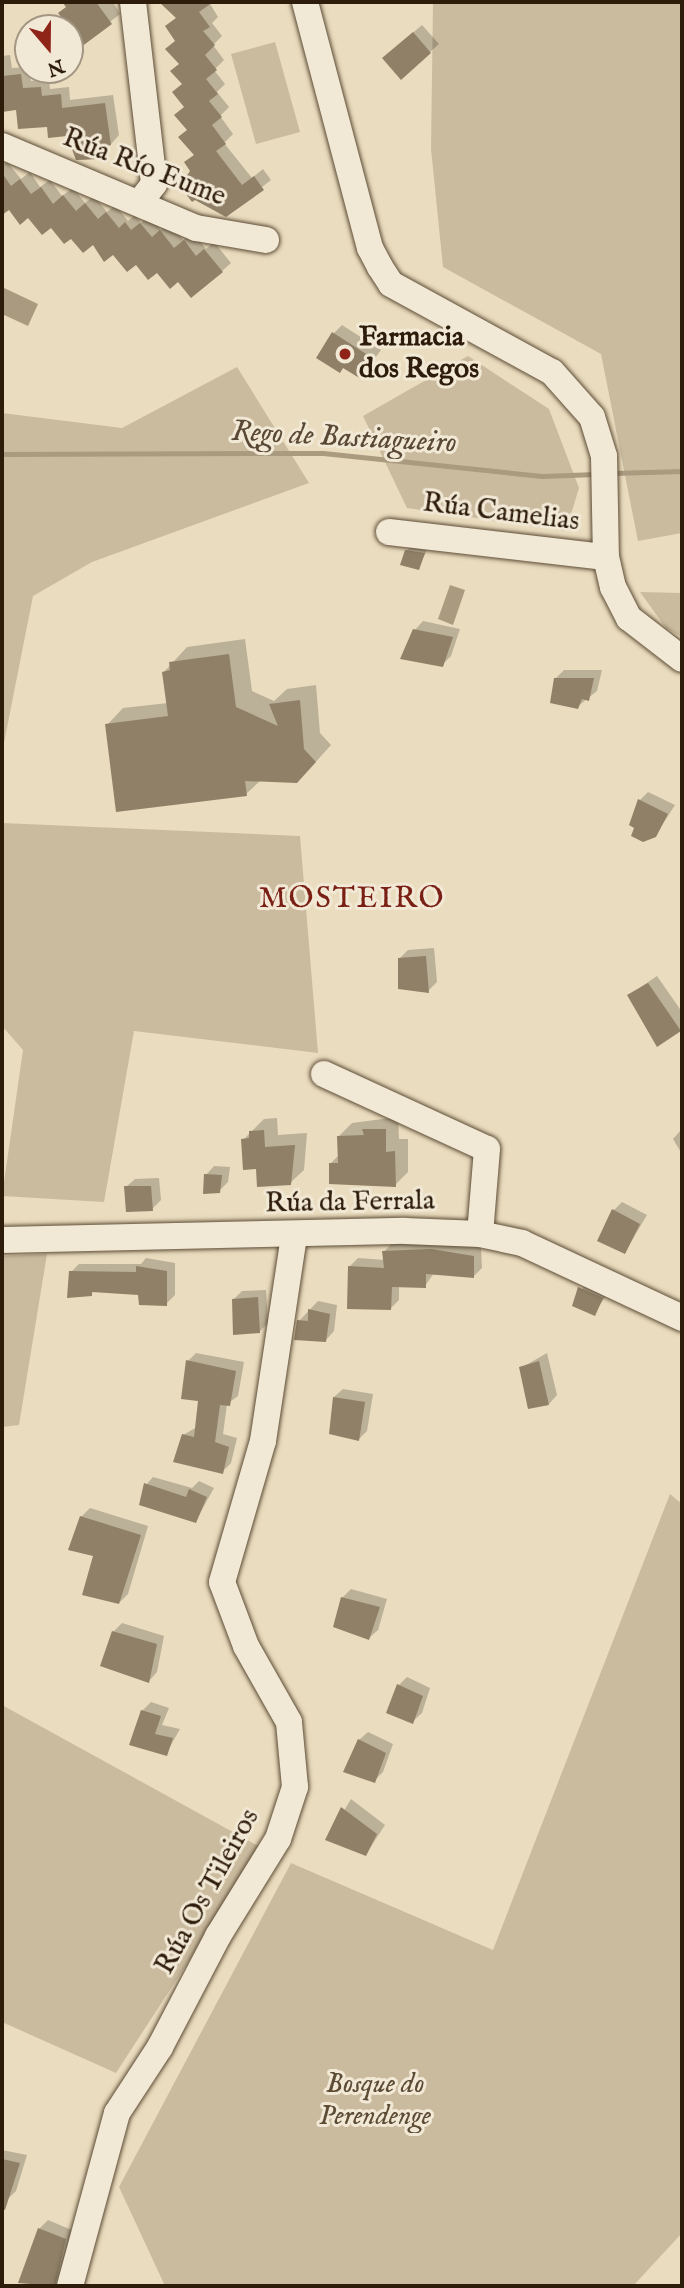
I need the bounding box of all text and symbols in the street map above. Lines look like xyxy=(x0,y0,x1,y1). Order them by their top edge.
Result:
north arrow xyxy=(14,14,84,84)
text: N xyxy=(44,53,67,81)
street label: Rúa Río Eume xyxy=(58,122,230,214)
place label: Farmacia dos Regos xyxy=(359,321,479,387)
marker: Farmacia dos Regos xyxy=(337,346,353,362)
water label: Rego de Bastiagueiro xyxy=(230,414,458,462)
street label: Rúa Camelias xyxy=(421,487,581,539)
district label: MOSTEIRO xyxy=(260,881,444,917)
street label: Rúa da Ferrala xyxy=(265,1185,435,1221)
street label: Rúa Os Tileiros xyxy=(149,1803,267,1981)
park label: Bosque do Perendenge xyxy=(319,2068,431,2134)

